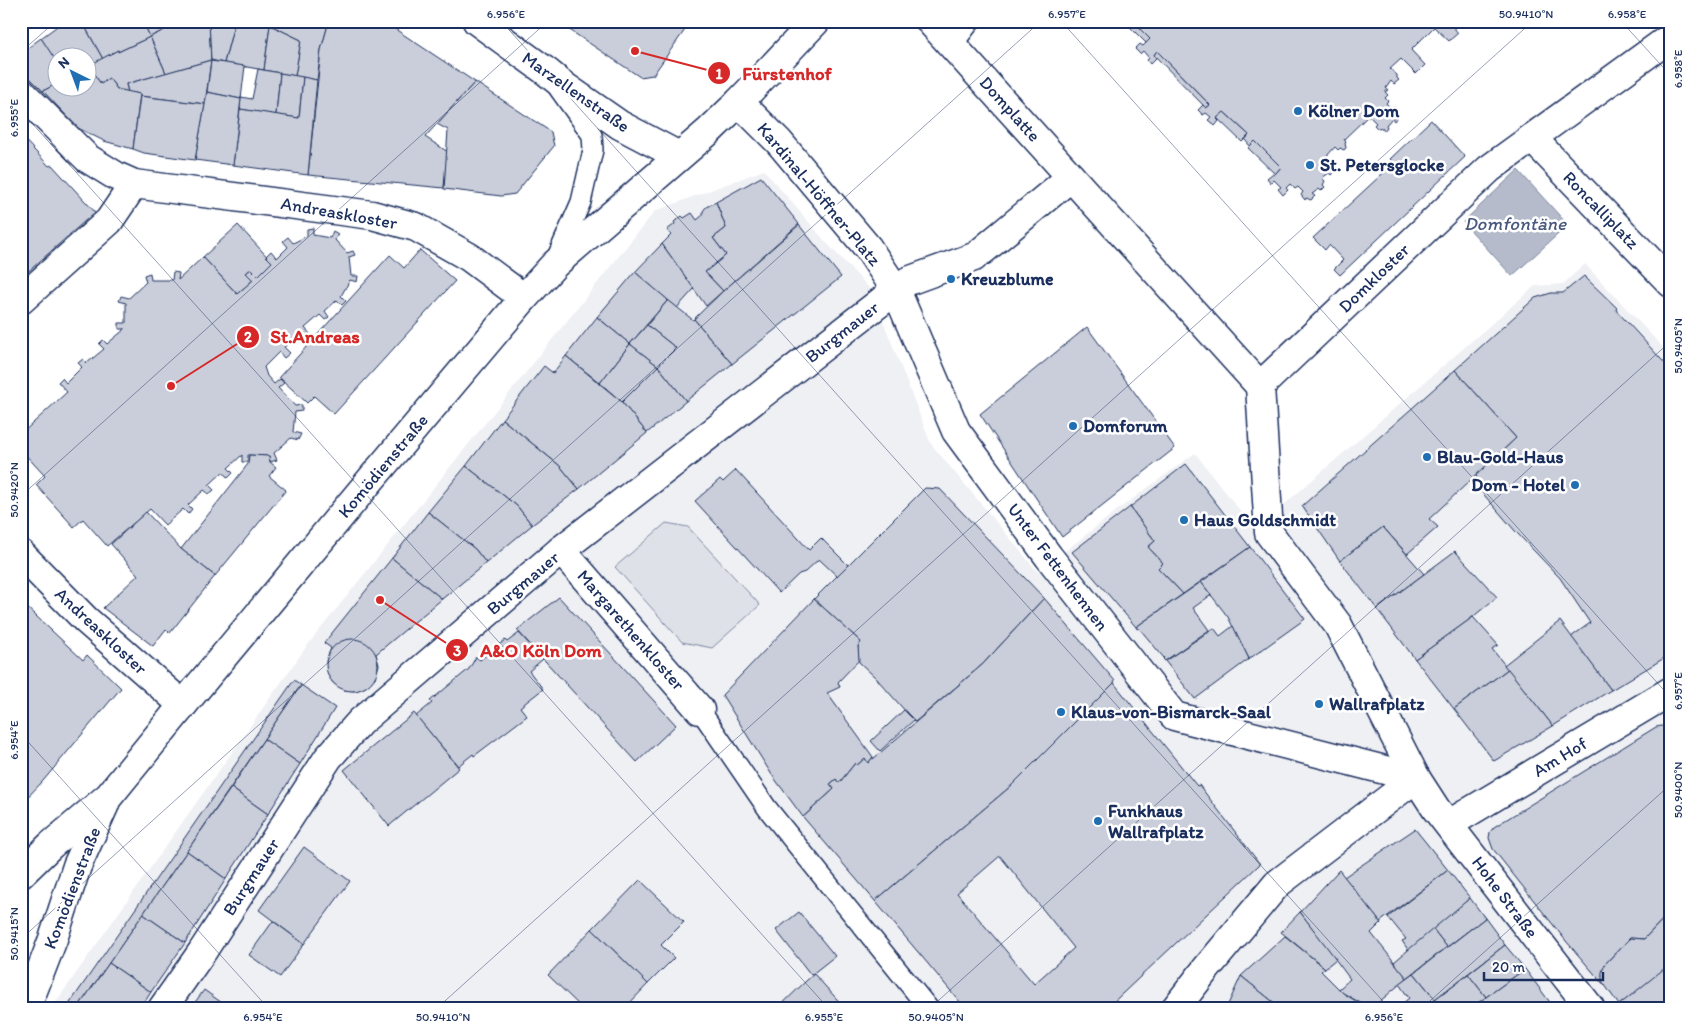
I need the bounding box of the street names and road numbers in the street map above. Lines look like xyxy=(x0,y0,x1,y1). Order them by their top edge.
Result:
street label: Marzellenstraße xyxy=(518,47,634,137)
street label: Domplatte xyxy=(975,72,1045,146)
street label: Kardinal-Höffner-Platz xyxy=(752,118,886,271)
street label: Roncalliplatz xyxy=(1558,166,1644,254)
street label: Andreaskloster xyxy=(279,192,400,234)
street label: Domkloster xyxy=(1334,238,1415,317)
street label: Burgmauer xyxy=(801,296,884,368)
street label: Komödienstraße xyxy=(333,410,433,522)
street label: Unter Fettenhennen xyxy=(1003,499,1113,636)
street label: Burgmauer xyxy=(482,546,564,620)
street label: Margarethenkloster xyxy=(572,565,690,695)
street label: Andreaskloster xyxy=(50,583,152,680)
street label: Am Hof xyxy=(1529,732,1591,782)
street label: Komödienstraße xyxy=(39,824,105,952)
street label: Burgmauer xyxy=(218,834,285,920)
street label: Hohe Straße xyxy=(1467,852,1543,942)

